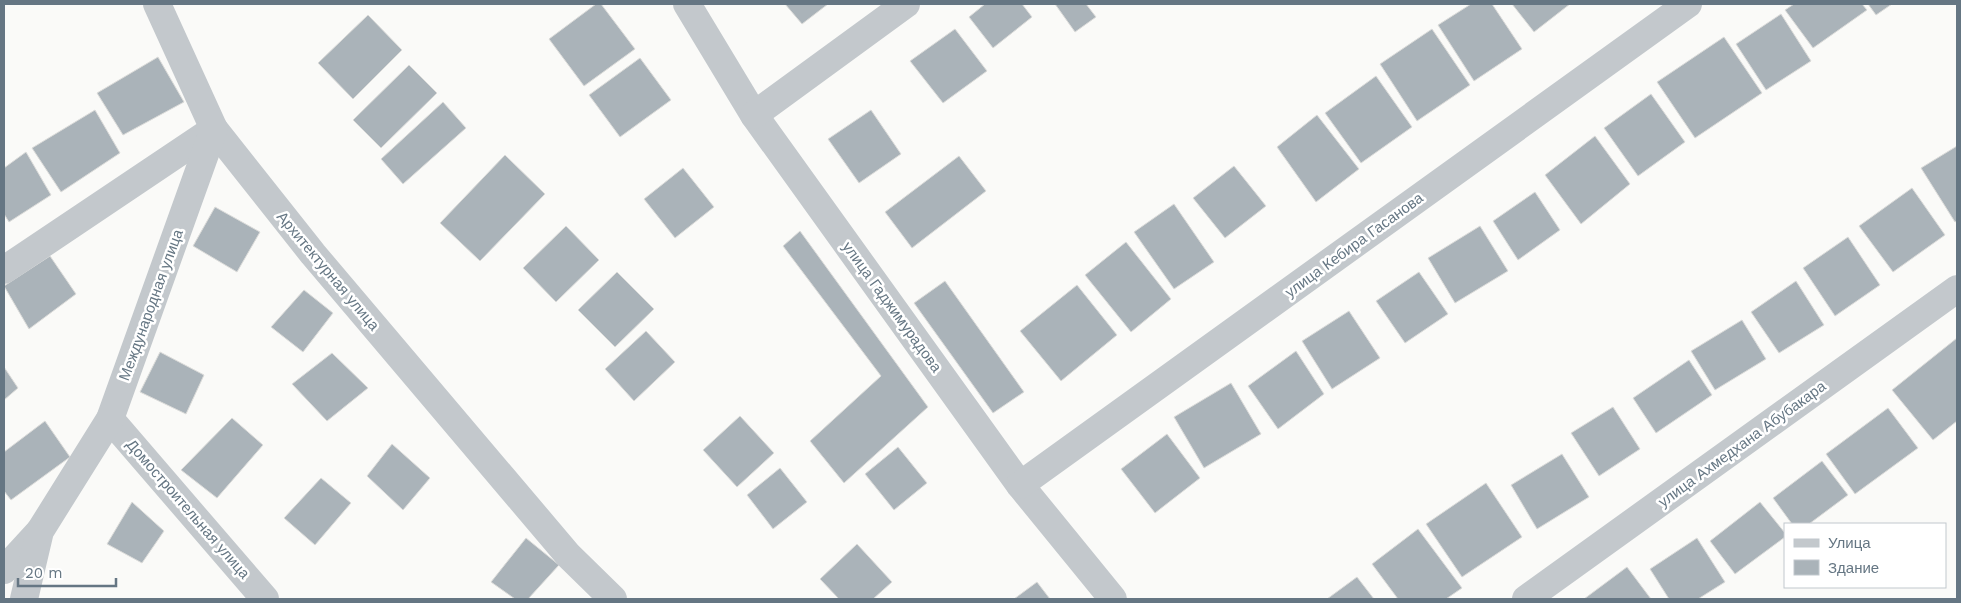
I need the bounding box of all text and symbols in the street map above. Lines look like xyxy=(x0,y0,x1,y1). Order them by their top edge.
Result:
street label: улица Кебира Гасанова xyxy=(1281,188,1427,301)
street label: Архитектурная улица xyxy=(273,208,383,335)
street label: Международная улица xyxy=(115,226,187,383)
street label: улица Гаджимурадова xyxy=(839,238,946,376)
street label: улица Ахмедхана Абубакара xyxy=(1655,377,1830,511)
street label: Домостроительная улица xyxy=(122,436,254,583)
legend xyxy=(1784,523,1946,588)
text: Улица xyxy=(1828,534,1871,552)
scale bar xyxy=(18,556,115,588)
text: Здание xyxy=(1828,559,1879,577)
text: 20 m xyxy=(25,564,63,582)

